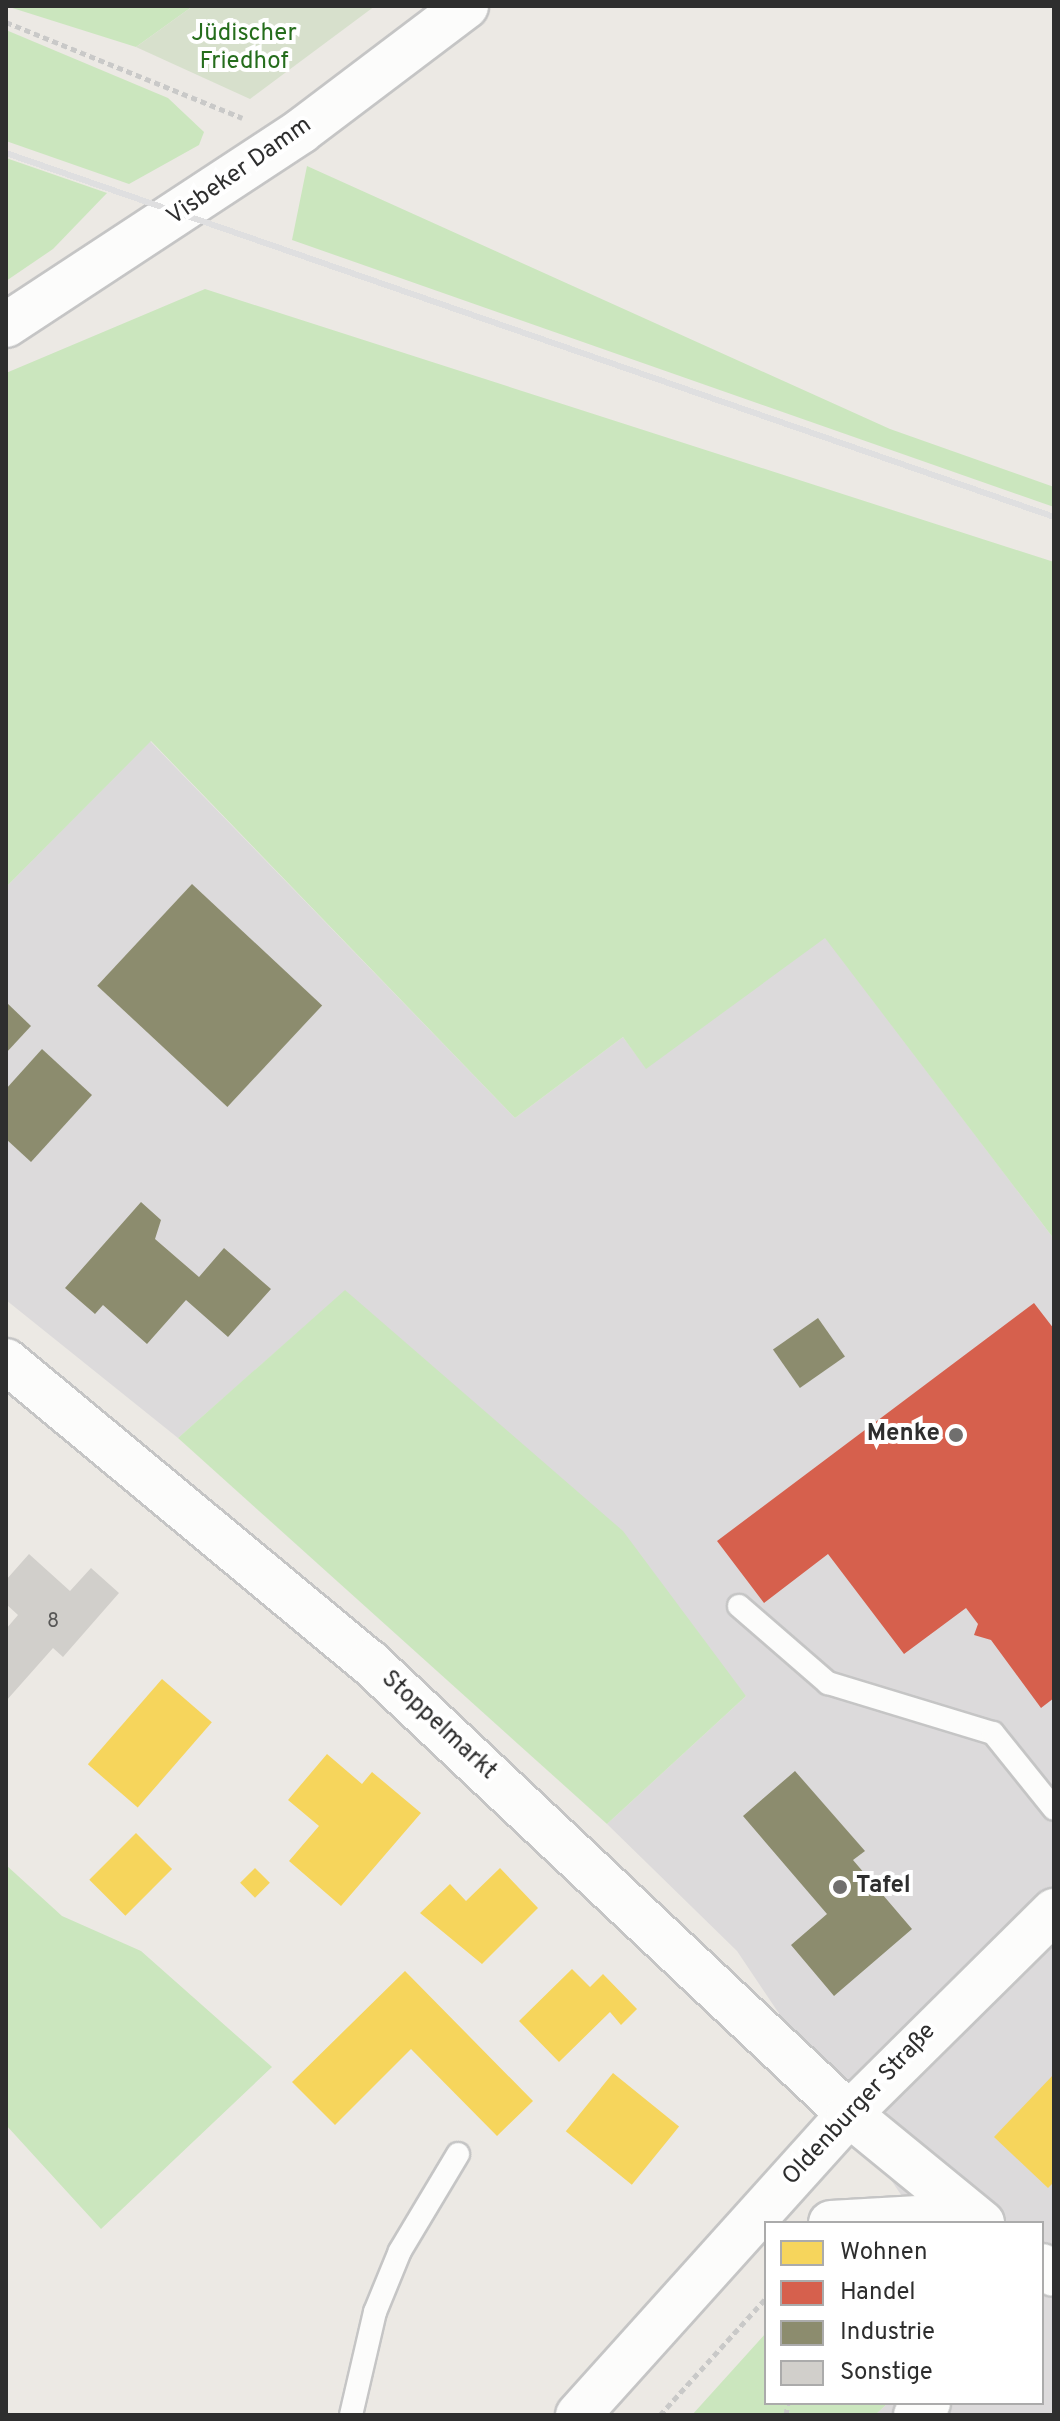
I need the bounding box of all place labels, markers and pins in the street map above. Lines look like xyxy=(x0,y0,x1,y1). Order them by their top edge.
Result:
place label: Menke xyxy=(867,1421,940,1449)
marker: Menke xyxy=(947,1426,965,1444)
place label: Tafel xyxy=(856,1873,911,1901)
marker: Tafel xyxy=(831,1878,849,1896)

